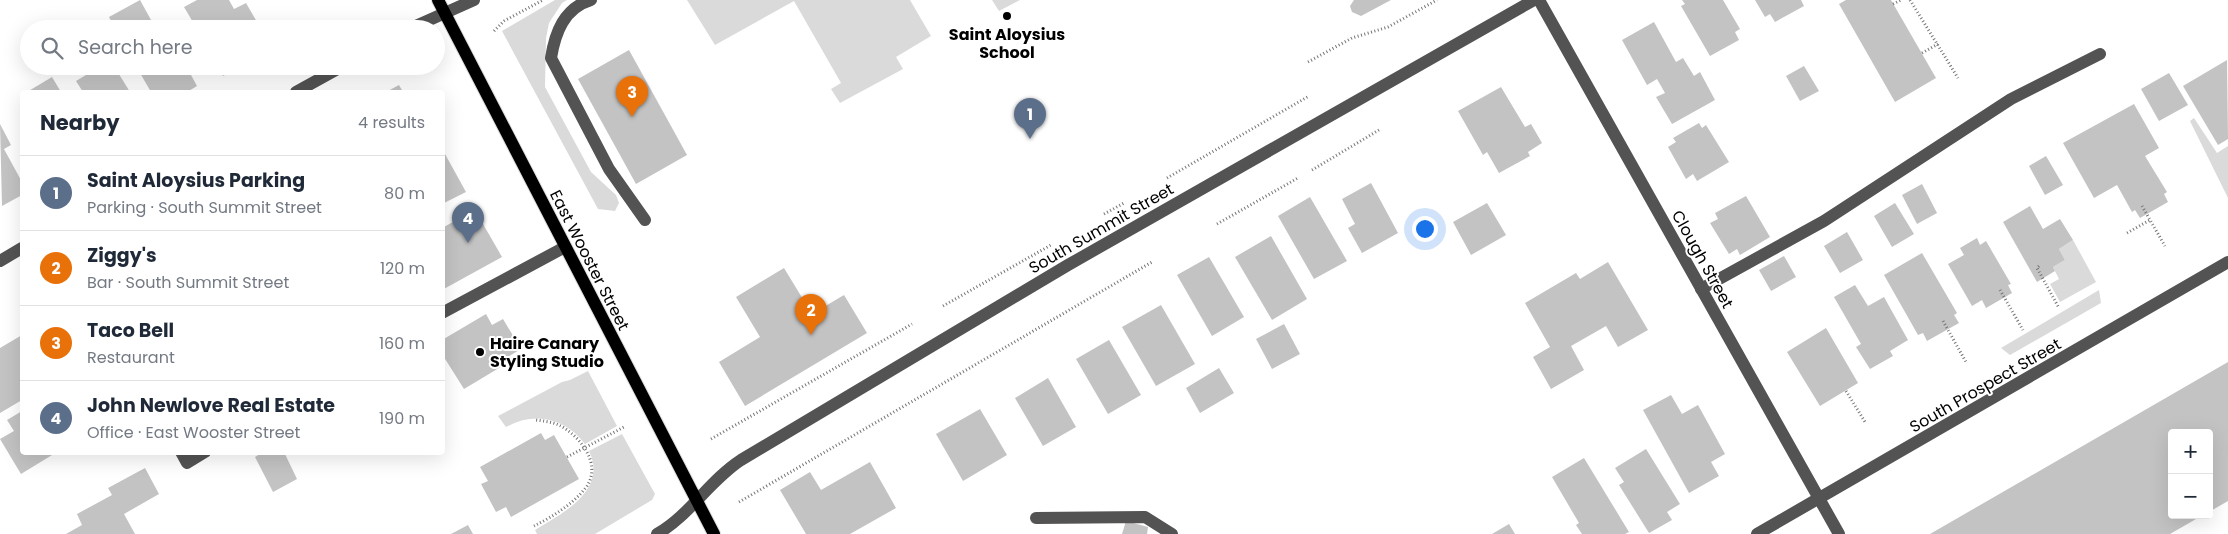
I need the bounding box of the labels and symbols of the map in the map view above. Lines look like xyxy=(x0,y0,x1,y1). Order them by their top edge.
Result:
marker: Saint Aloysius School xyxy=(1001,10,1013,22)
place label: Saint Aloysius School xyxy=(949,23,1065,64)
pin: 3 xyxy=(616,76,648,117)
pin: 1 xyxy=(1014,98,1046,139)
street label: South Summit Street xyxy=(1025,177,1178,279)
street label: East Wooster Street xyxy=(544,186,635,335)
pin: 4 xyxy=(452,202,484,243)
street label: Clough Street xyxy=(1666,206,1739,313)
your location xyxy=(1412,216,1438,242)
pin: 2 xyxy=(795,294,827,335)
place label: Haire Canary Styling Studio xyxy=(490,332,604,373)
street label: South Prospect Street xyxy=(1905,333,2065,438)
marker: Haire Canary Styling Studio xyxy=(474,346,486,358)

